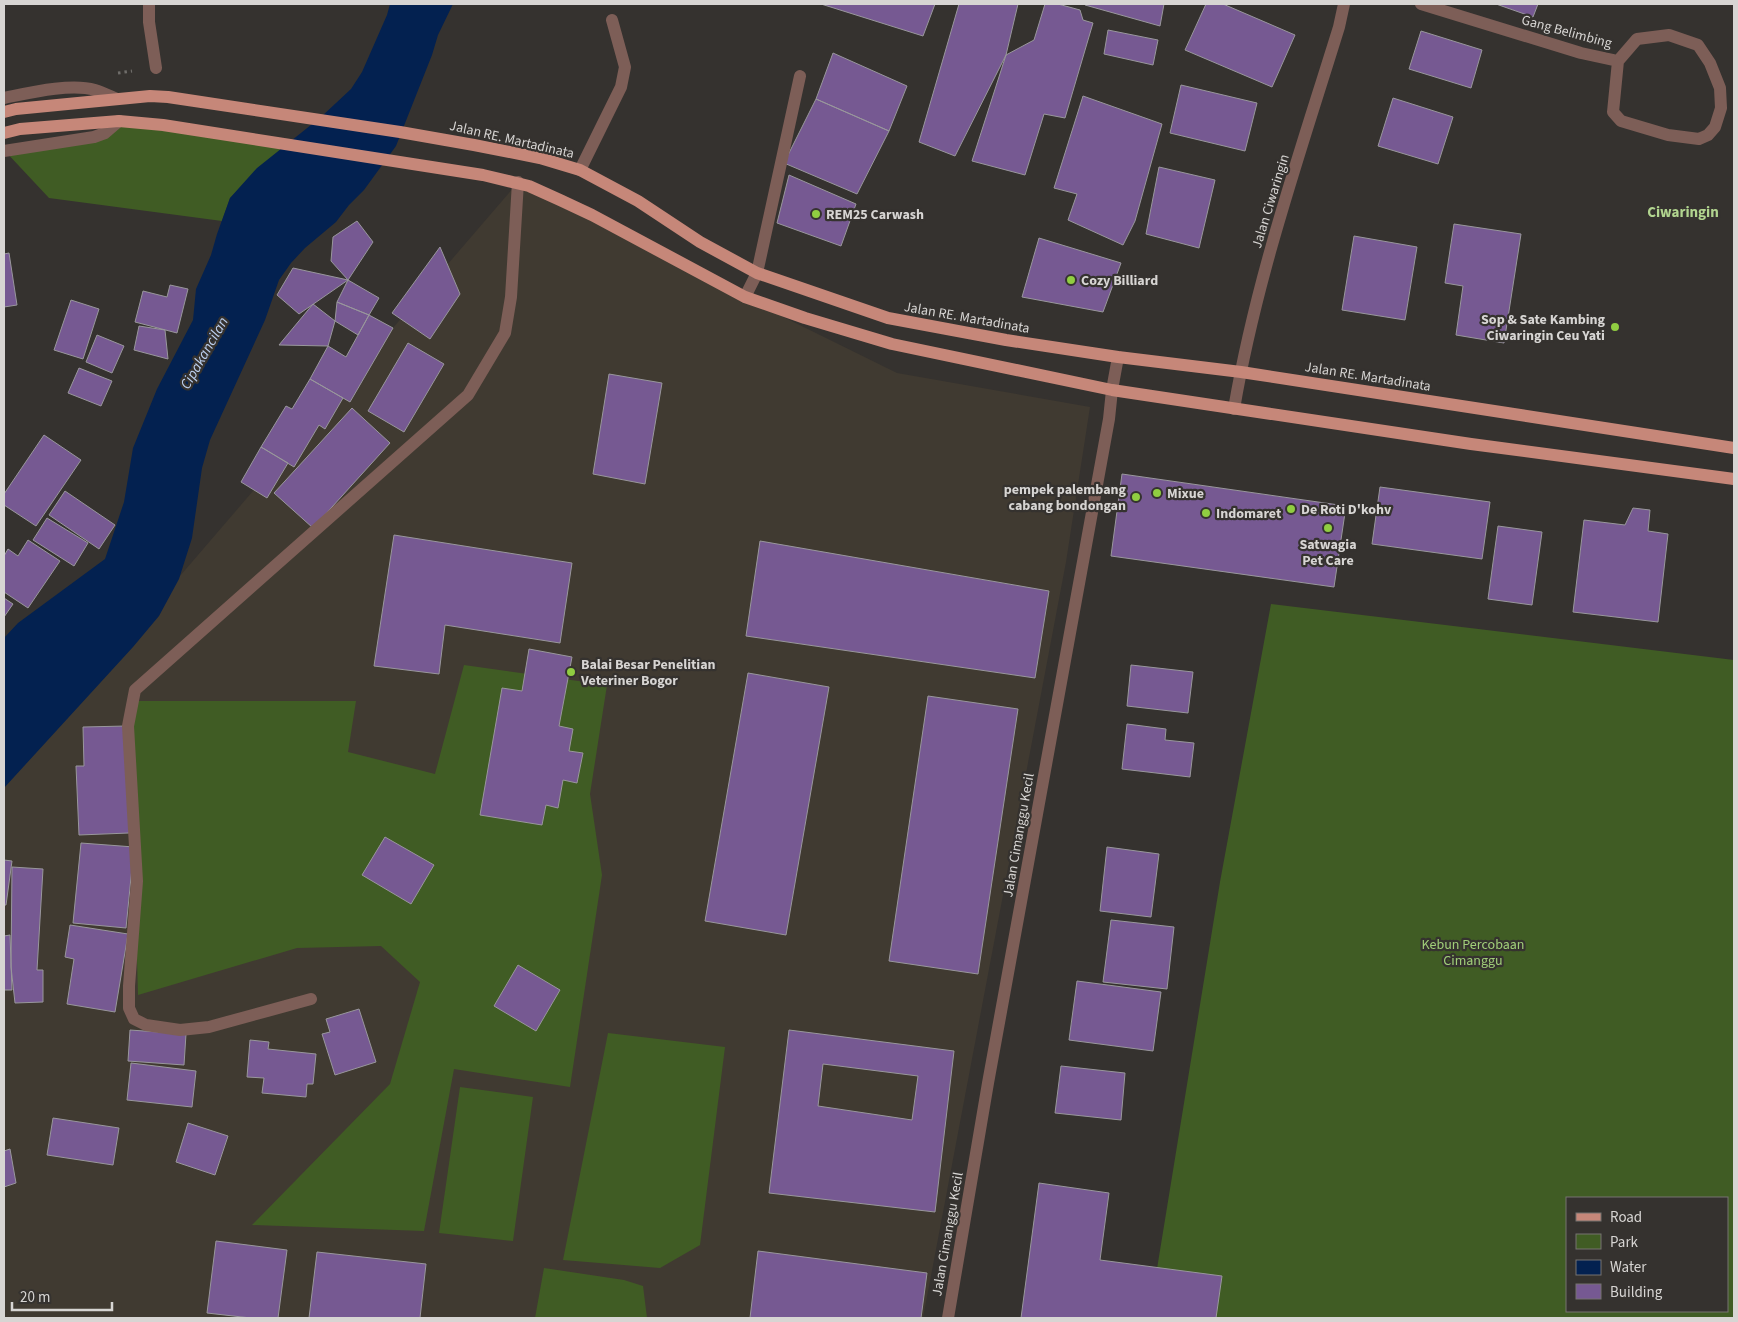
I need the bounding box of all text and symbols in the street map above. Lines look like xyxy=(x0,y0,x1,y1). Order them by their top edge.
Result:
street label: Gang Belimbing xyxy=(1519,10,1614,54)
street label: Jalan RE. Martadinata xyxy=(448,116,576,164)
street label: Jalan Ciwaringin xyxy=(1247,152,1295,251)
district label: Ciwaringin xyxy=(1647,202,1719,223)
place label: REM25 Carwash xyxy=(826,205,924,225)
marker: REM25 Carwash xyxy=(810,208,822,220)
place label: Cozy Billiard xyxy=(1081,271,1158,291)
marker: Cozy Billiard xyxy=(1065,274,1077,286)
street label: Jalan RE. Martadinata xyxy=(902,297,1031,339)
place label: Sop & Sate Kambing Ciwaringin Ceu Yati xyxy=(1481,310,1606,346)
water label: Cipakancilan xyxy=(175,313,234,393)
marker: Sop & Sate Kambing Ciwaringin Ceu Yati xyxy=(1609,321,1621,333)
street label: Jalan RE. Martadinata xyxy=(1303,357,1432,397)
place label: pempek palembang cabang bondongan xyxy=(1004,480,1127,516)
place label: Mixue xyxy=(1167,484,1204,504)
marker: Mixue xyxy=(1151,487,1163,499)
marker: pempek palembang cabang bondongan xyxy=(1130,491,1142,503)
place label: De Roti D'kohv xyxy=(1301,500,1392,520)
marker: De Roti D'kohv xyxy=(1285,503,1297,515)
place label: Indomaret xyxy=(1216,504,1282,524)
marker: Indomaret xyxy=(1200,507,1212,519)
marker: Satwagia Pet Care xyxy=(1322,522,1334,534)
place label: Satwagia Pet Care xyxy=(1299,535,1357,571)
place label: Balai Besar Penelitian Veteriner Bogor xyxy=(580,655,716,691)
marker: Balai Besar Penelitian Veteriner Bogor xyxy=(565,666,577,678)
street label: Jalan Cimanggu Kecil xyxy=(998,771,1040,899)
park label: Kebun Percobaan Cimanggu xyxy=(1421,935,1525,971)
street label: Jalan Cimanggu Kecil xyxy=(927,1170,969,1298)
legend xyxy=(1566,1197,1728,1312)
text: Road xyxy=(1610,1207,1642,1228)
text: Park xyxy=(1610,1232,1639,1253)
text: Water xyxy=(1610,1257,1647,1278)
scale bar xyxy=(12,1280,112,1312)
text: Building xyxy=(1610,1282,1663,1303)
text: 20 m xyxy=(20,1287,50,1308)

